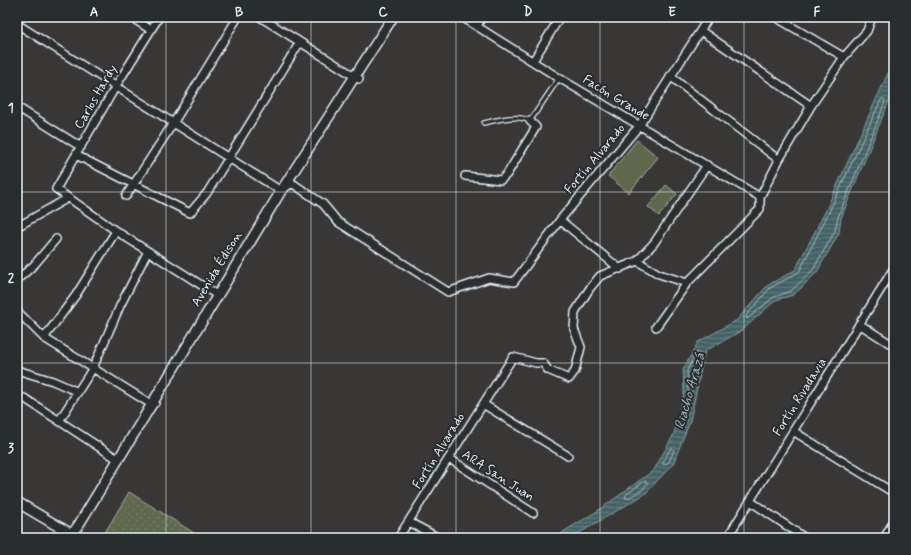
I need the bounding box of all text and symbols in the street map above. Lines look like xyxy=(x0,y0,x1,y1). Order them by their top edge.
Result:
text: A xyxy=(90,4,98,21)
text: B xyxy=(235,4,244,21)
text: C xyxy=(378,4,388,21)
text: D xyxy=(524,4,533,21)
text: E xyxy=(668,4,676,21)
text: F xyxy=(814,4,821,21)
street label: Carlos Hardy xyxy=(71,61,121,132)
street label: Facón Grande xyxy=(579,71,653,125)
text: 1 xyxy=(8,100,14,117)
street label: Fortín Alvarado xyxy=(561,120,630,198)
street label: Avenida Édison xyxy=(187,228,246,310)
text: 2 xyxy=(8,270,15,287)
water label: Riacho Arazá xyxy=(671,350,710,431)
street label: Fortín Rivadavia xyxy=(769,355,831,439)
street label: Fortín Alvarado xyxy=(409,410,469,492)
text: 3 xyxy=(8,440,14,457)
street label: ARA San Juan xyxy=(459,446,537,506)

